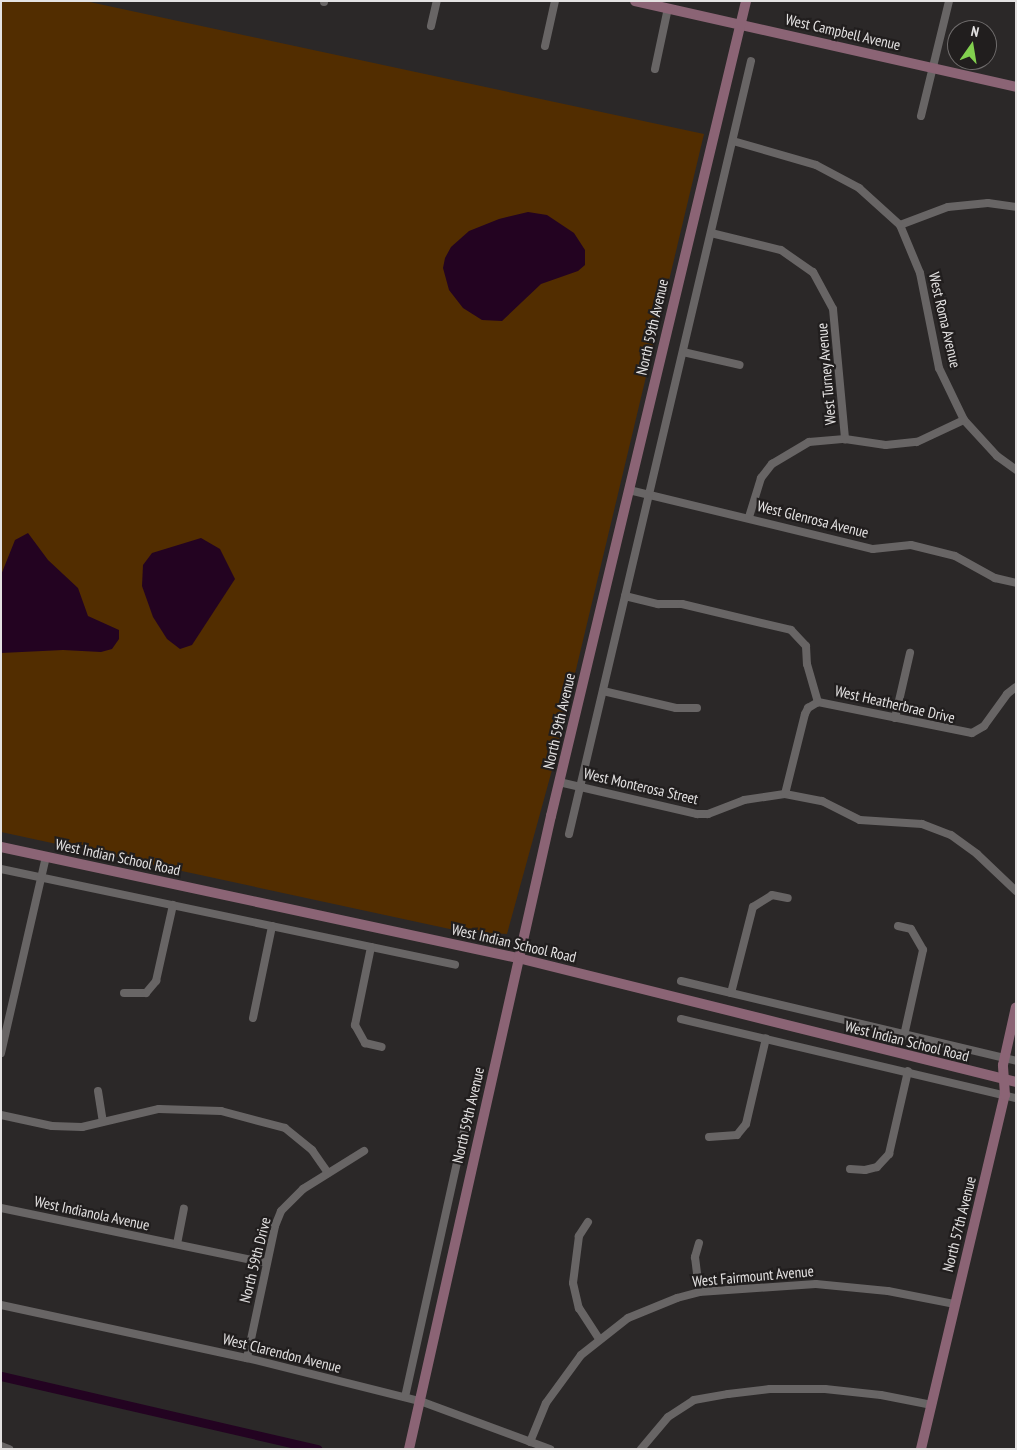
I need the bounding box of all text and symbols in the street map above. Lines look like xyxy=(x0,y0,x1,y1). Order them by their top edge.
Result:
street label: West Campbell Avenue xyxy=(784,10,902,54)
north arrow xyxy=(947,20,997,70)
text: N xyxy=(969,22,981,41)
street label: West Roma Avenue xyxy=(925,270,965,370)
street label: North 59th Avenue xyxy=(632,277,672,377)
street label: West Turney Avenue xyxy=(813,322,839,426)
street label: West Glenrosa Avenue xyxy=(755,496,871,542)
street label: North 59th Avenue xyxy=(539,671,579,771)
street label: West Heatherbrae Drive xyxy=(833,681,957,727)
street label: West Monterosa Street xyxy=(582,764,700,808)
street label: West Indian School Road xyxy=(54,835,182,879)
street label: West Indian School Road xyxy=(450,920,578,966)
street label: West Indian School Road xyxy=(843,1017,971,1065)
street label: North 59th Avenue xyxy=(448,1065,488,1165)
street label: North 57th Avenue xyxy=(938,1174,980,1274)
street label: West Indianola Avenue xyxy=(33,1192,151,1234)
street label: North 59th Drive xyxy=(236,1215,274,1305)
street label: West Fairmount Avenue xyxy=(691,1262,815,1290)
street label: West Clarendon Avenue xyxy=(221,1330,343,1376)

